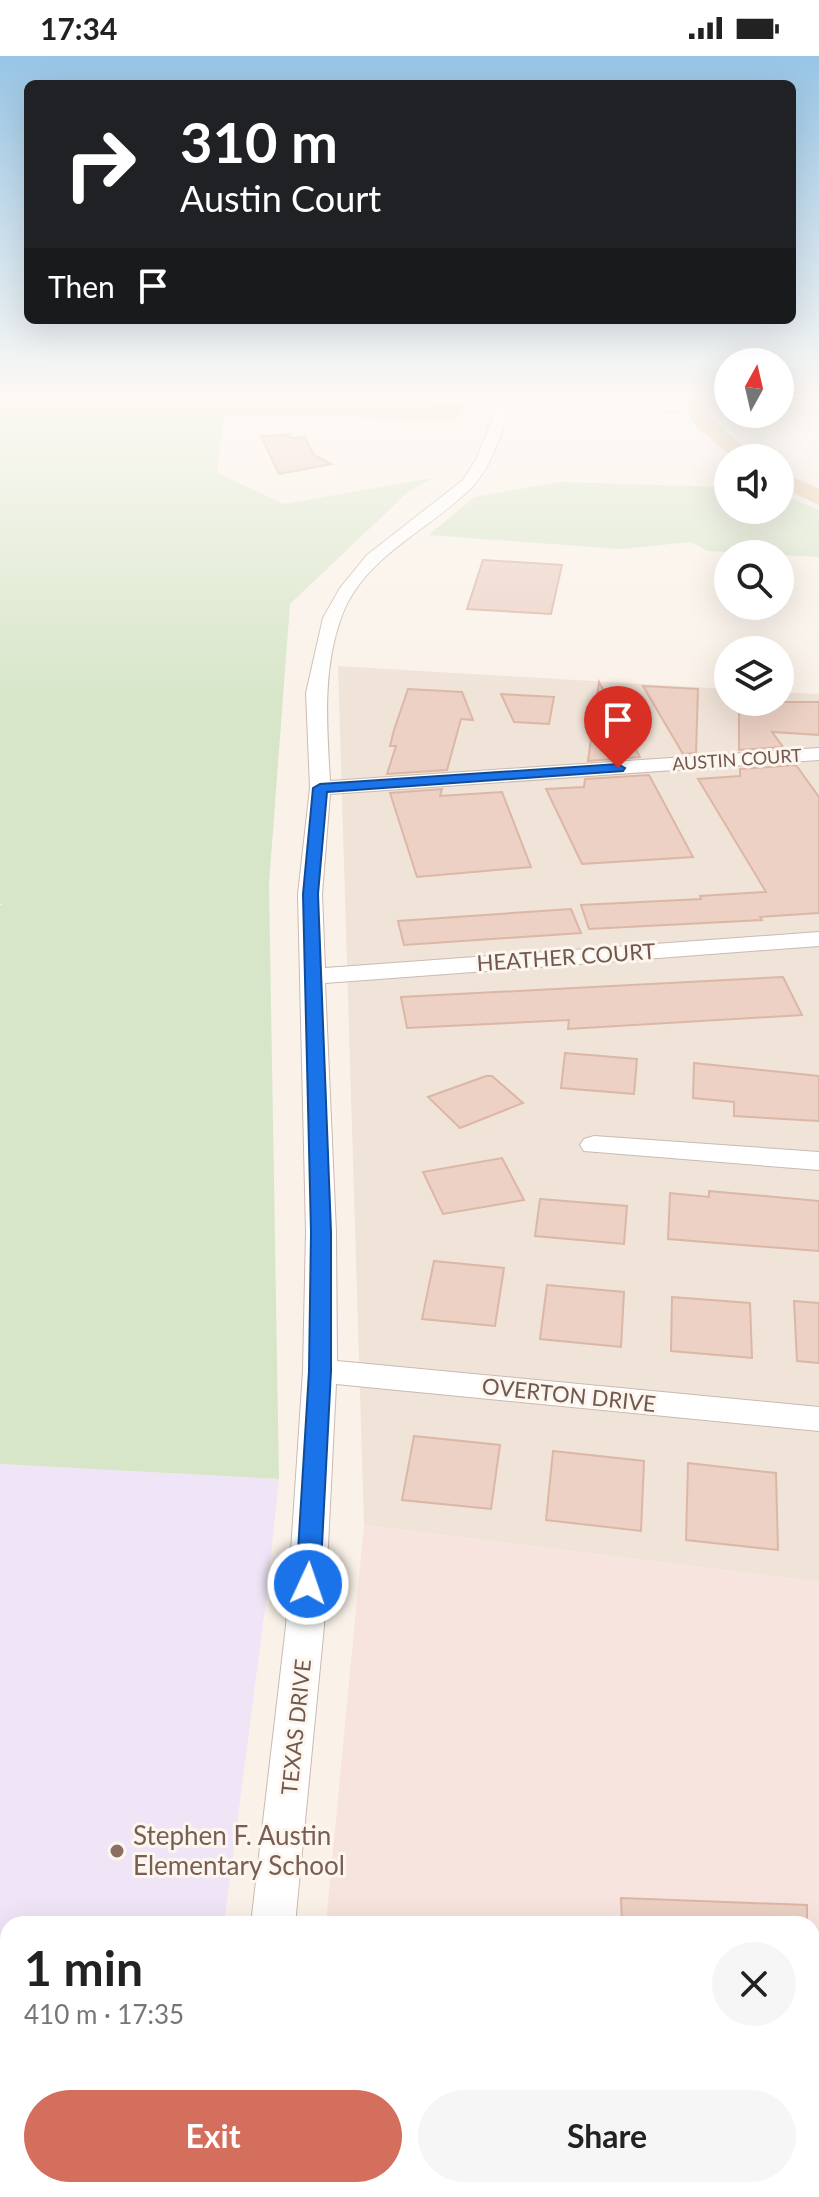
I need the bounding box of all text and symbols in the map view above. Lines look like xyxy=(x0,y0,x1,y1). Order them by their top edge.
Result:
text: 17:34 xyxy=(40,10,117,46)
text: 310 m xyxy=(180,108,338,175)
icon: right xyxy=(48,112,152,216)
text: Austin Court xyxy=(180,176,381,220)
icon: arrive xyxy=(131,264,175,308)
text: Then xyxy=(48,268,115,304)
north arrow xyxy=(714,348,794,428)
map controls xyxy=(714,348,794,716)
button: sound xyxy=(714,444,794,524)
button: search xyxy=(714,540,794,620)
button: layers xyxy=(714,636,794,716)
pin xyxy=(584,686,652,768)
icon: arrive xyxy=(596,698,640,742)
street label: AUSTIN COURT xyxy=(671,743,803,775)
street label: HEATHER COURT xyxy=(476,937,656,976)
street label: OVERTON DRIVE xyxy=(481,1372,657,1417)
position arrow xyxy=(266,1542,350,1626)
street label: TEXAS DRIVE xyxy=(275,1658,316,1796)
place label: Stephen F. Austin Elementary School xyxy=(133,1819,345,1881)
marker: Stephen F. Austin Elementary School xyxy=(108,1842,126,1860)
text: 1 min xyxy=(24,1939,143,1996)
button: close xyxy=(712,1942,796,2026)
text: 410 m · 17:35 xyxy=(24,1998,184,2030)
button: Exit xyxy=(24,2090,402,2182)
button: Share xyxy=(418,2090,796,2182)

